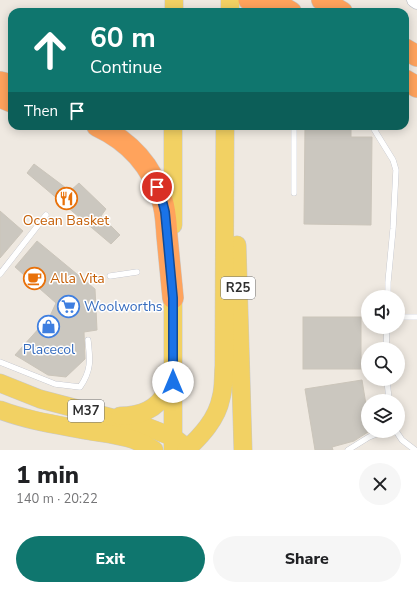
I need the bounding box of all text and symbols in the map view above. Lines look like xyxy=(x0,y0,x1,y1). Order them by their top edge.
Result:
text: 60 m xyxy=(90,19,156,57)
icon: ahead xyxy=(24,24,76,76)
text: Continue xyxy=(90,55,162,79)
icon: arrive xyxy=(66,100,88,122)
text: Then xyxy=(24,101,58,121)
pin xyxy=(140,170,174,204)
icon: arrive xyxy=(146,176,168,198)
restaurant icon: Ocean Basket xyxy=(53,185,79,211)
place label: Ocean Basket xyxy=(23,211,109,230)
cafe icon: Alla Vita xyxy=(21,265,47,291)
place label: Alla Vita xyxy=(50,269,105,288)
road number: R25 xyxy=(221,277,255,299)
map controls xyxy=(361,290,405,438)
button: sound xyxy=(361,290,405,334)
supermarket icon: Woolworths xyxy=(55,293,81,319)
place label: Woolworths xyxy=(84,297,163,316)
shop icon: Placecol xyxy=(36,314,62,340)
place label: Placecol xyxy=(23,340,76,359)
button: search xyxy=(361,342,405,386)
position arrow xyxy=(152,361,194,403)
button: layers xyxy=(361,394,405,438)
road number: M37 xyxy=(68,400,104,422)
text: 1 min xyxy=(16,459,79,491)
button: close xyxy=(359,463,401,505)
text: 140 m · 20:22 xyxy=(16,490,98,508)
button: Exit xyxy=(16,536,205,582)
button: Share xyxy=(213,536,401,582)

